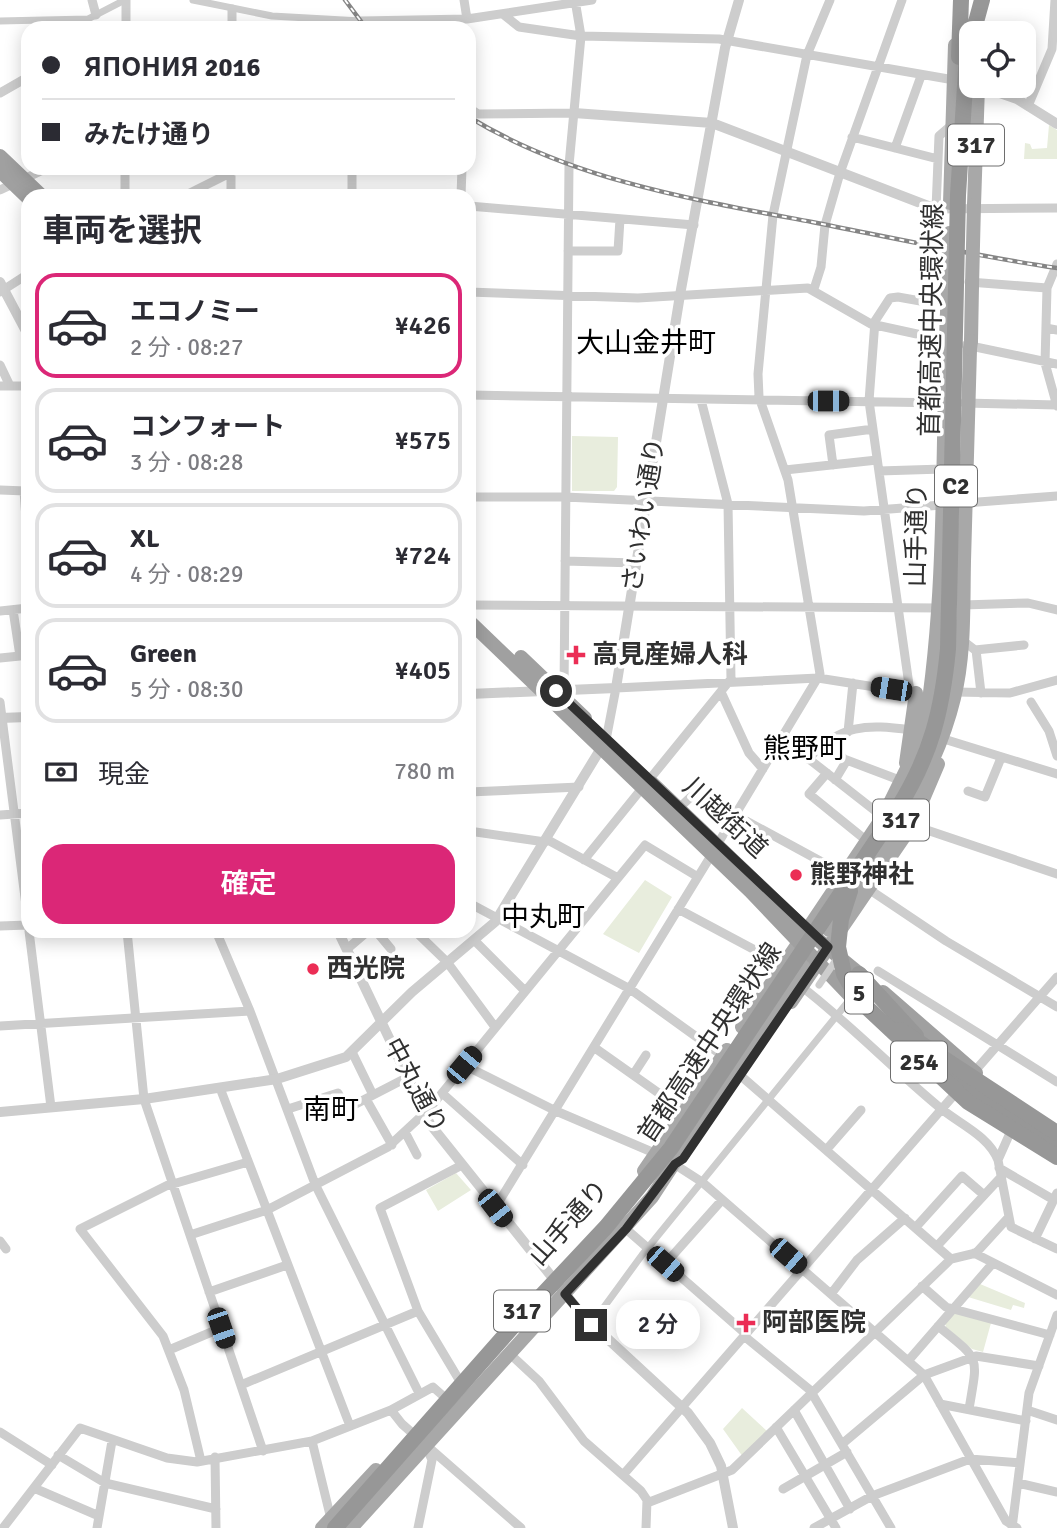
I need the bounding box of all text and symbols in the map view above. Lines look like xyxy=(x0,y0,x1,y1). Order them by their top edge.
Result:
map controls xyxy=(959,21,1036,98)
button: locate xyxy=(959,21,1036,98)
text: ЯПОНИЯ 2016 xyxy=(84,52,261,84)
text: みたけ通り xyxy=(84,119,214,151)
road number: 317 xyxy=(948,125,1004,166)
street label: 首都高速中央環状線 xyxy=(914,203,950,437)
text: 車両を選択 xyxy=(42,211,202,250)
icon: car xyxy=(46,294,109,357)
text: エコノミー xyxy=(130,296,260,328)
text: ¥426 xyxy=(395,310,451,342)
district label: 大山金井町 xyxy=(576,326,716,360)
text: 2 分 · 08:27 xyxy=(130,333,243,362)
car xyxy=(808,391,850,412)
icon: car xyxy=(46,409,109,472)
text: コンフォート xyxy=(130,411,285,443)
text: ¥575 xyxy=(395,425,451,457)
street label: さいわい通り xyxy=(616,435,672,595)
text: 3 分 · 08:28 xyxy=(130,448,243,477)
road number: C2 xyxy=(935,466,977,506)
street label: 山手通り xyxy=(900,483,934,587)
text: XL xyxy=(130,523,160,555)
icon: car xyxy=(46,524,109,587)
text: ¥724 xyxy=(395,540,451,572)
text: 4 分 · 08:29 xyxy=(130,560,243,589)
text: Green xyxy=(130,638,197,670)
icon: car xyxy=(46,639,109,702)
place label: 高見産婦人科 xyxy=(592,639,748,671)
marker: 高見産婦人科 xyxy=(566,645,586,665)
text: ¥405 xyxy=(395,655,451,687)
text: 5 分 · 08:30 xyxy=(130,675,243,704)
route start xyxy=(540,675,572,707)
car xyxy=(869,675,914,703)
district label: 熊野町 xyxy=(763,732,847,766)
icon: cash xyxy=(42,753,80,791)
text: 780 m xyxy=(394,757,455,786)
text: 現金 xyxy=(98,759,150,791)
street label: 川越街道 xyxy=(676,771,774,865)
road number: 317 xyxy=(873,800,929,840)
button: 確定 xyxy=(42,844,455,924)
place label: 熊野神社 xyxy=(810,859,914,891)
marker: 熊野神社 xyxy=(788,867,804,883)
district label: 中丸町 xyxy=(501,900,585,934)
street label: 首都高速中央環状線 xyxy=(631,937,789,1149)
place label: 西光院 xyxy=(327,953,405,985)
marker: 西光院 xyxy=(305,961,321,977)
road number: 5 xyxy=(845,973,873,1014)
street label: 中丸通り xyxy=(376,1033,454,1139)
car xyxy=(443,1042,486,1088)
road number: 254 xyxy=(891,1042,947,1082)
district label: 南町 xyxy=(303,1093,359,1127)
street label: 山手通り xyxy=(522,1174,616,1272)
car xyxy=(474,1185,517,1231)
car xyxy=(766,1234,811,1278)
car xyxy=(643,1242,688,1286)
road number: 317 xyxy=(494,1290,550,1331)
callout: 2 分 xyxy=(616,1300,700,1350)
car xyxy=(205,1305,238,1351)
place label: 阿部医院 xyxy=(762,1307,866,1339)
route end xyxy=(575,1309,607,1341)
text: 2 分 xyxy=(638,1310,678,1339)
marker: 阿部医院 xyxy=(736,1313,756,1333)

